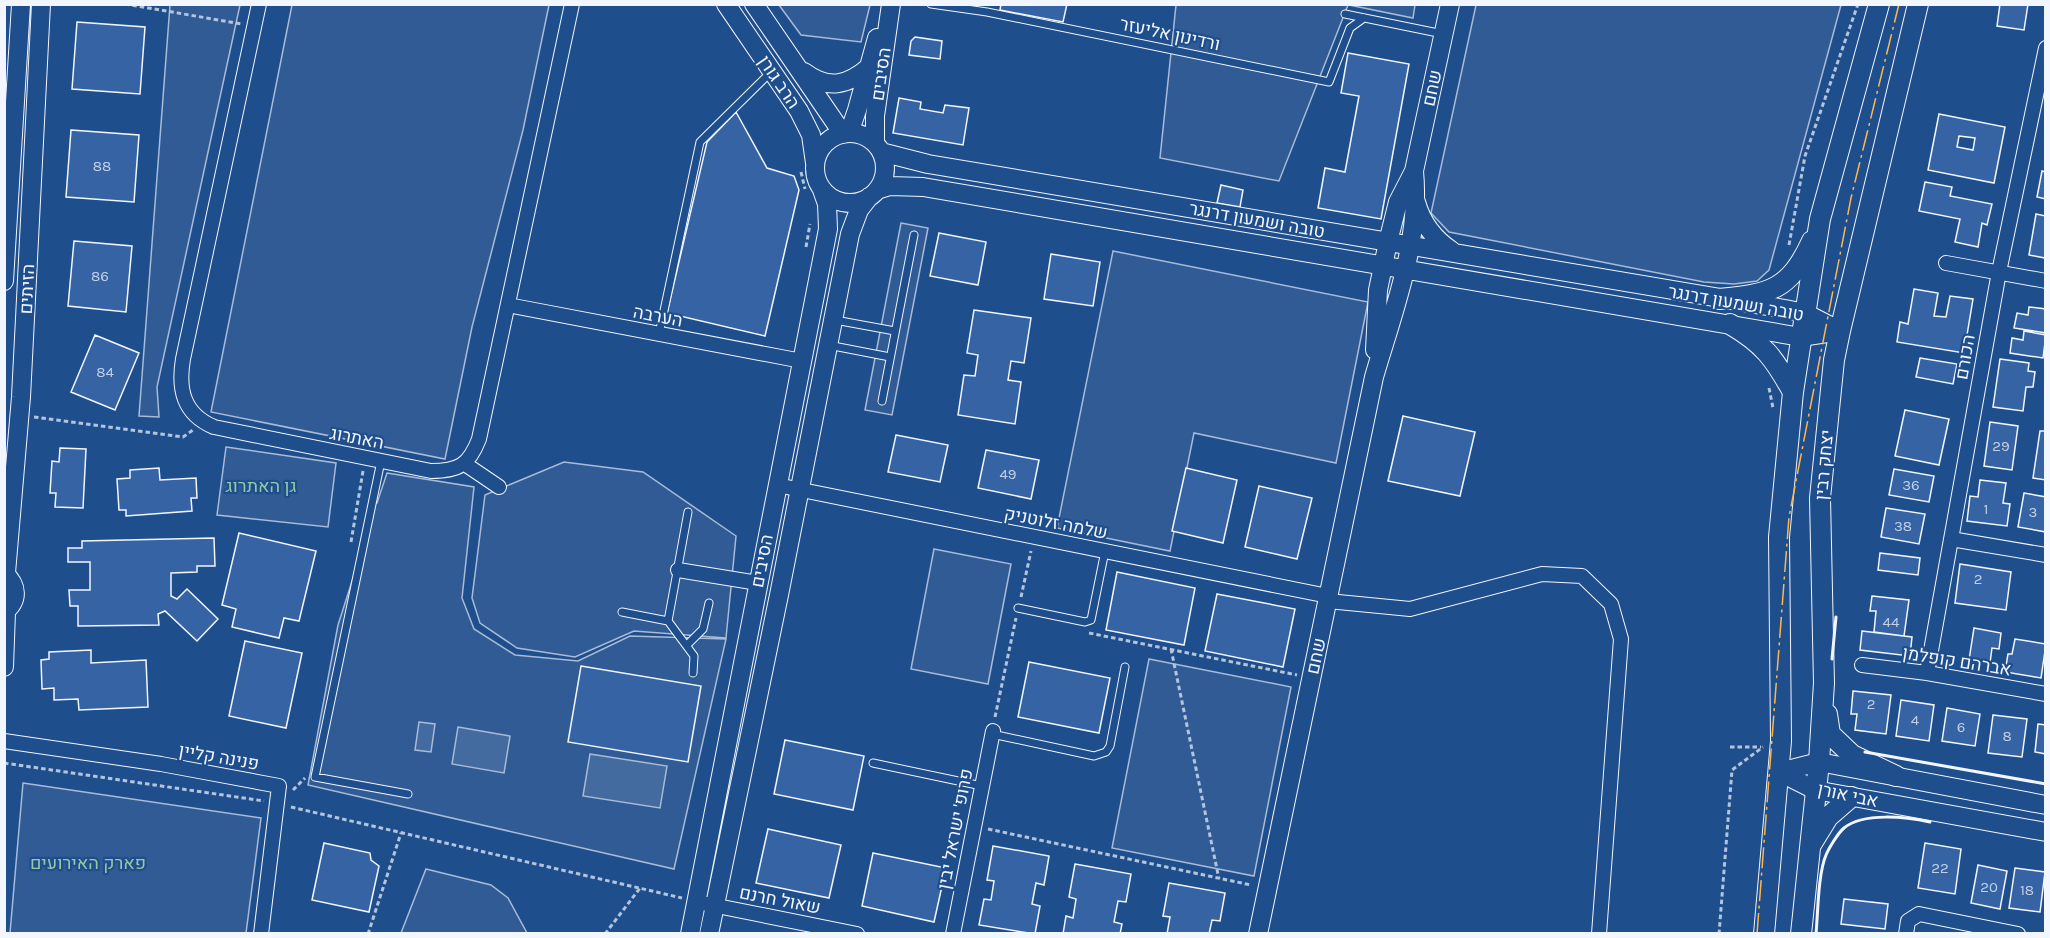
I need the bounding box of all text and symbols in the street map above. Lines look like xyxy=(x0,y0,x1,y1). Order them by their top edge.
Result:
street label: ורדינון אליעזר xyxy=(1118,13,1222,55)
street label: הסיבים xyxy=(866,46,896,102)
street label: הרב גורן xyxy=(753,51,805,113)
street label: שחם xyxy=(1417,68,1447,108)
house number: 88 xyxy=(93,157,111,175)
street label: טובה ושמעון דרנגר xyxy=(1187,197,1327,243)
street label: הזיתים xyxy=(15,263,39,315)
house number: 86 xyxy=(91,267,109,285)
street label: טובה ושמעון דרנגר xyxy=(1666,280,1806,326)
street label: הערבה xyxy=(631,300,685,332)
street label: הכורם xyxy=(1950,333,1980,381)
house number: 84 xyxy=(96,363,114,381)
street label: האתרוג xyxy=(328,422,386,454)
street label: יצחק רבין xyxy=(1810,429,1838,501)
house number: 29 xyxy=(1992,437,2010,455)
house number: 49 xyxy=(999,465,1017,483)
park label: גן האתרוג xyxy=(226,475,296,497)
house number: 36 xyxy=(1902,476,1920,494)
house number: 1 xyxy=(1984,500,1988,518)
street label: שלמה זלוטניק xyxy=(1002,502,1110,544)
house number: 3 xyxy=(2029,503,2037,521)
house number: 38 xyxy=(1894,517,1912,535)
street label: הסיבים xyxy=(746,532,778,590)
house number: 2 xyxy=(1974,570,1982,588)
house number: 44 xyxy=(1883,613,1900,631)
street label: שחם xyxy=(1301,636,1331,676)
street label: אברהם קופלמן xyxy=(1901,642,2013,680)
house number: 2 xyxy=(1867,695,1875,713)
house number: 4 xyxy=(1911,711,1920,729)
house number: 6 xyxy=(1957,718,1965,736)
house number: 8 xyxy=(2002,727,2012,745)
street label: פנינה קליין xyxy=(177,739,261,775)
street label: פרופ' ישראל יבין xyxy=(933,767,977,891)
street label: אבי אורן xyxy=(1816,778,1880,812)
park label: פארק האירועים xyxy=(30,852,146,874)
house number: 22 xyxy=(1931,859,1949,877)
house number: 20 xyxy=(1980,878,1998,896)
street label: שאול חרנם xyxy=(737,881,823,919)
house number: 18 xyxy=(2020,881,2034,899)

